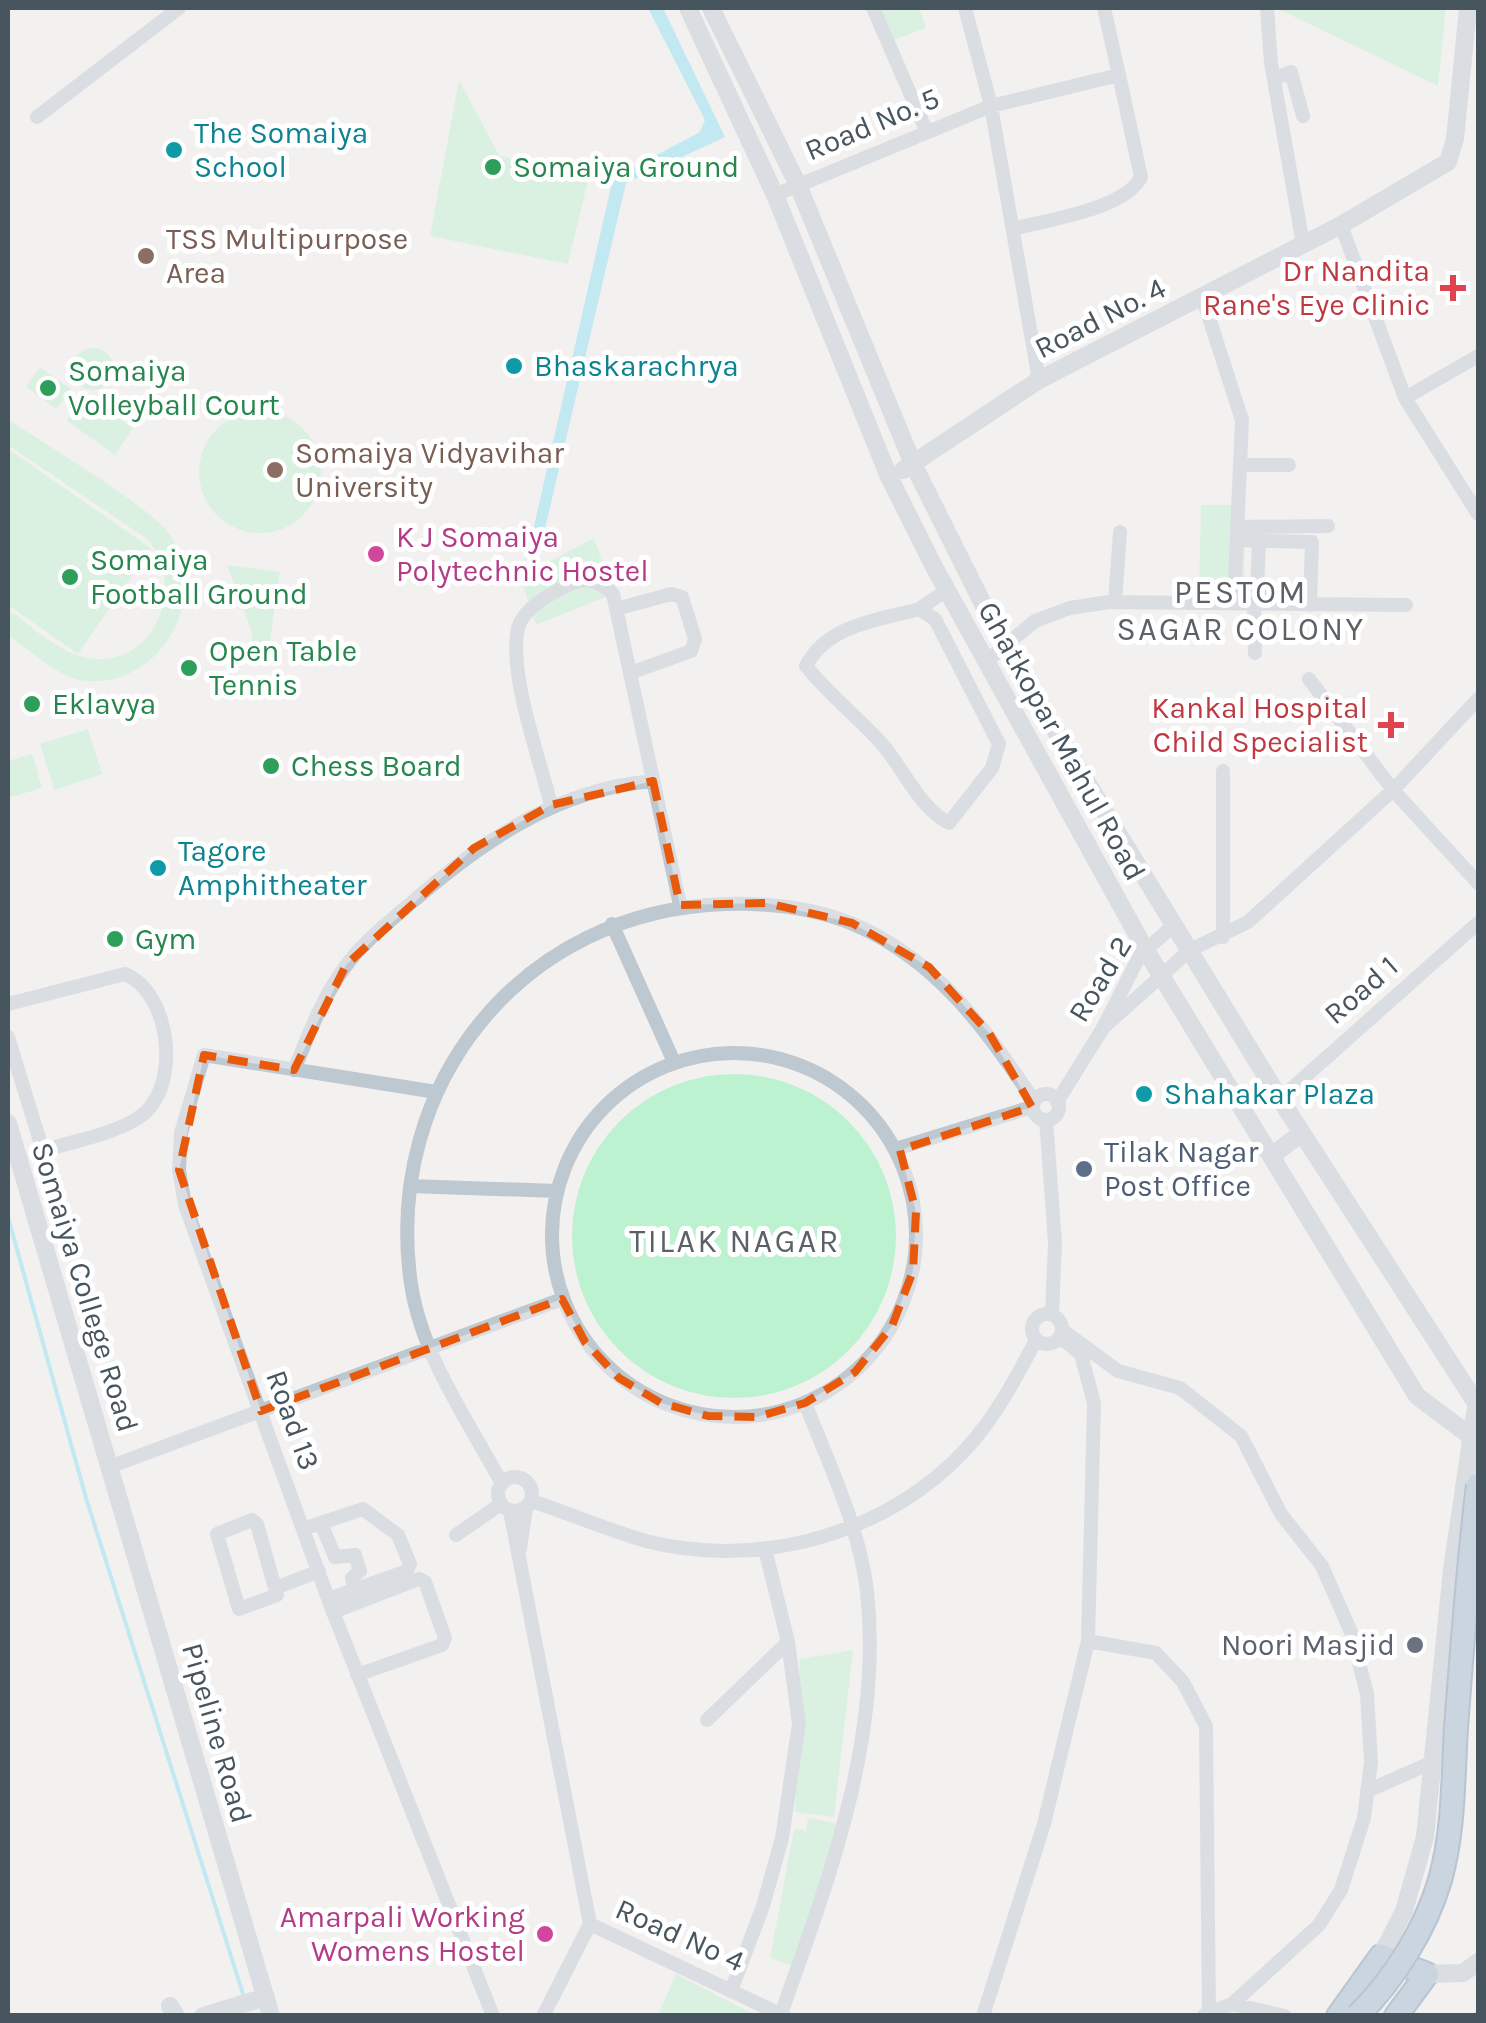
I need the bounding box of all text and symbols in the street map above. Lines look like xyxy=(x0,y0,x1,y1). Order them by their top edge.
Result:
street label: Road No. 5 xyxy=(799,80,945,168)
place label: The Somaiya School xyxy=(194,115,368,185)
marker: The Somaiya School xyxy=(163,139,185,161)
place label: Somaiya Ground xyxy=(513,149,739,185)
marker: Somaiya Ground xyxy=(482,156,504,178)
place label: TSS Multipurpose Area xyxy=(166,221,408,291)
marker: TSS Multipurpose Area xyxy=(135,245,157,267)
place label: Dr Nandita Rane's Eye Clinic xyxy=(1203,253,1430,323)
street label: Road No. 4 xyxy=(1028,270,1172,366)
marker: Dr Nandita Rane's Eye Clinic xyxy=(1440,275,1466,301)
place label: Bhaskarachrya xyxy=(534,348,739,384)
place label: Somaiya Volleyball Court xyxy=(68,353,280,423)
marker: Bhaskarachrya xyxy=(503,355,525,377)
marker: Somaiya Volleyball Court xyxy=(37,377,59,399)
place label: Somaiya Vidyavihar University xyxy=(295,435,564,505)
marker: Somaiya Vidyavihar University xyxy=(264,459,286,481)
place label: K J Somaiya Polytechnic Hostel xyxy=(396,519,649,589)
place label: Somaiya Football Ground xyxy=(90,542,308,612)
marker: K J Somaiya Polytechnic Hostel xyxy=(365,543,387,565)
marker: Somaiya Football Ground xyxy=(59,566,81,588)
district label: PESTOM SAGAR COLONY xyxy=(1116,574,1366,648)
street label: Ghatkopar Mahul Road xyxy=(970,595,1154,887)
place label: Open Table Tennis xyxy=(209,633,357,703)
marker: Open Table Tennis xyxy=(178,657,200,679)
place label: Eklavya xyxy=(52,686,156,722)
place label: Kankal Hospital Child Specialist xyxy=(1151,690,1368,760)
marker: Eklavya xyxy=(21,693,43,715)
marker: Kankal Hospital Child Specialist xyxy=(1378,712,1404,738)
place label: Chess Board xyxy=(291,748,462,784)
marker: Chess Board xyxy=(260,755,282,777)
place label: Tagore Amphitheater xyxy=(178,833,367,903)
marker: Tagore Amphitheater xyxy=(147,857,169,879)
place label: Gym xyxy=(135,921,196,957)
marker: Gym xyxy=(104,928,126,950)
street label: Road 2 xyxy=(1060,930,1140,1028)
street label: Road 1 xyxy=(1317,948,1405,1032)
place label: Shahakar Plaza xyxy=(1164,1076,1375,1112)
marker: Shahakar Plaza xyxy=(1133,1083,1155,1105)
place label: Tilak Nagar Post Office xyxy=(1104,1134,1258,1204)
street label: Somaiya College Road xyxy=(24,1138,146,1436)
marker: Tilak Nagar Post Office xyxy=(1073,1158,1095,1180)
district label: TILAK NAGAR xyxy=(629,1223,841,1260)
street label: Road 13 xyxy=(258,1365,328,1475)
place label: Noori Masjid xyxy=(1221,1627,1395,1663)
marker: Noori Masjid xyxy=(1404,1634,1426,1656)
street label: Pipeline Road xyxy=(174,1639,260,1827)
street label: Road No 4 xyxy=(610,1891,750,1979)
place label: Amarpali Working Womens Hostel xyxy=(280,1899,525,1969)
marker: Amarpali Working Womens Hostel xyxy=(534,1923,556,1945)

